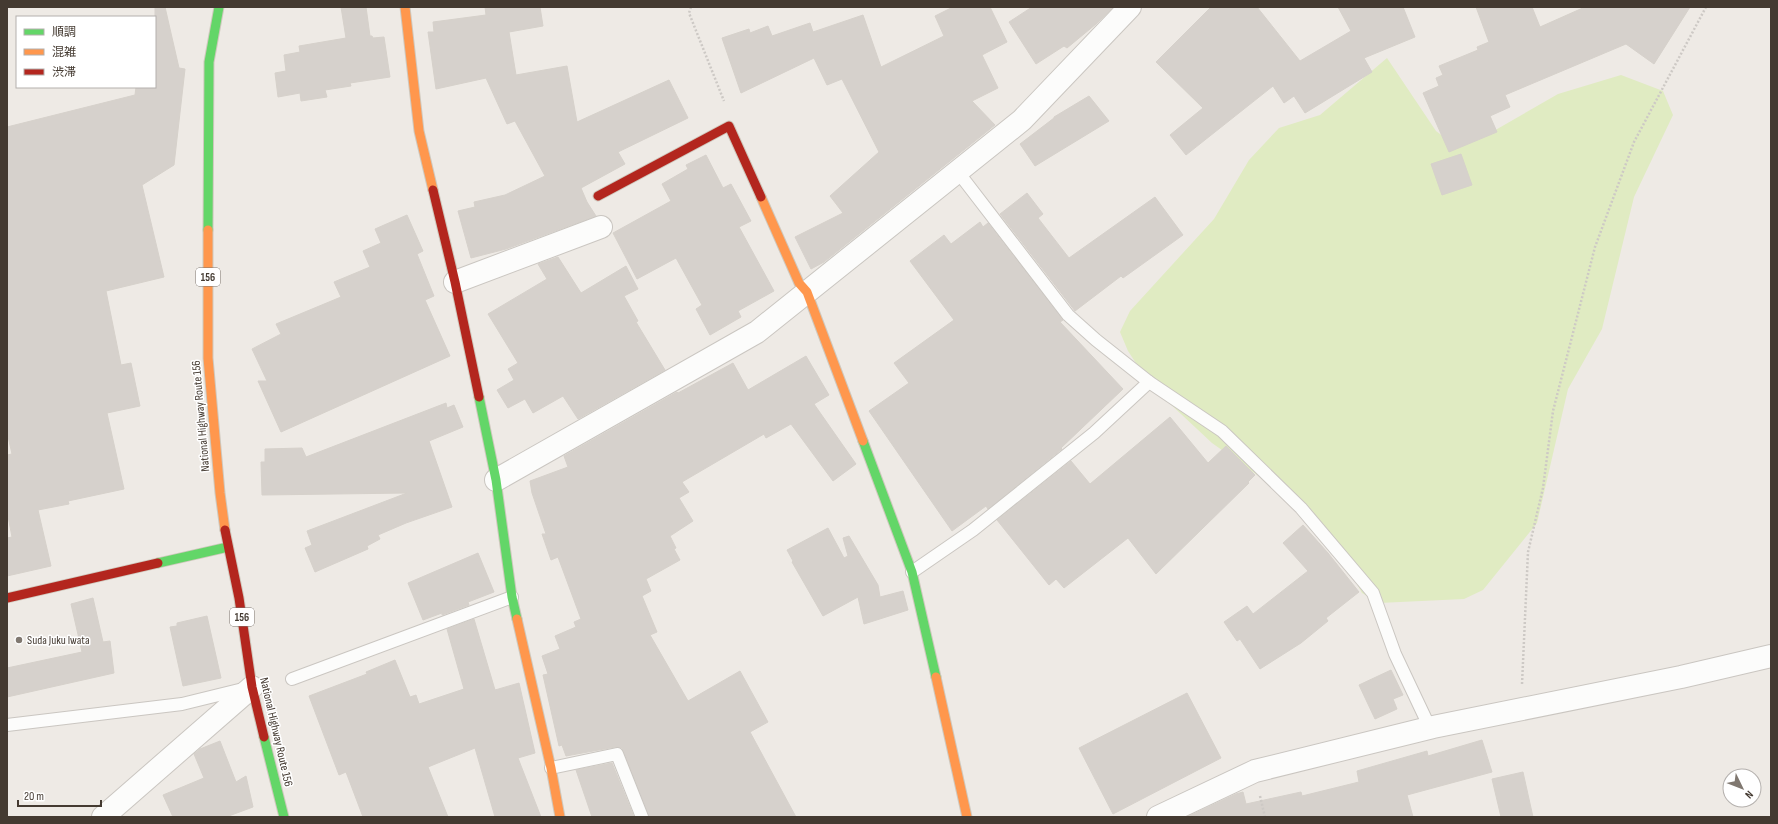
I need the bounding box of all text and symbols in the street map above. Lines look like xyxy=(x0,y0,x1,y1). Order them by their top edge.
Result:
legend xyxy=(16,16,156,88)
text: 順調 xyxy=(52,25,76,40)
text: 混雑 xyxy=(52,45,76,60)
text: 渋滞 xyxy=(52,65,76,80)
road number: 156 xyxy=(196,268,220,286)
street label: National Highway Route 156 xyxy=(189,360,213,472)
road number: 156 xyxy=(230,608,254,626)
place label: Suda Juku Iwata xyxy=(27,633,90,648)
marker: Suda Juku Iwata xyxy=(14,635,24,645)
street label: National Highway Route 156 xyxy=(256,676,296,788)
north arrow xyxy=(1722,768,1762,808)
scale bar xyxy=(18,782,101,808)
text: N xyxy=(1742,788,1756,801)
text: 20 m xyxy=(24,789,44,804)

